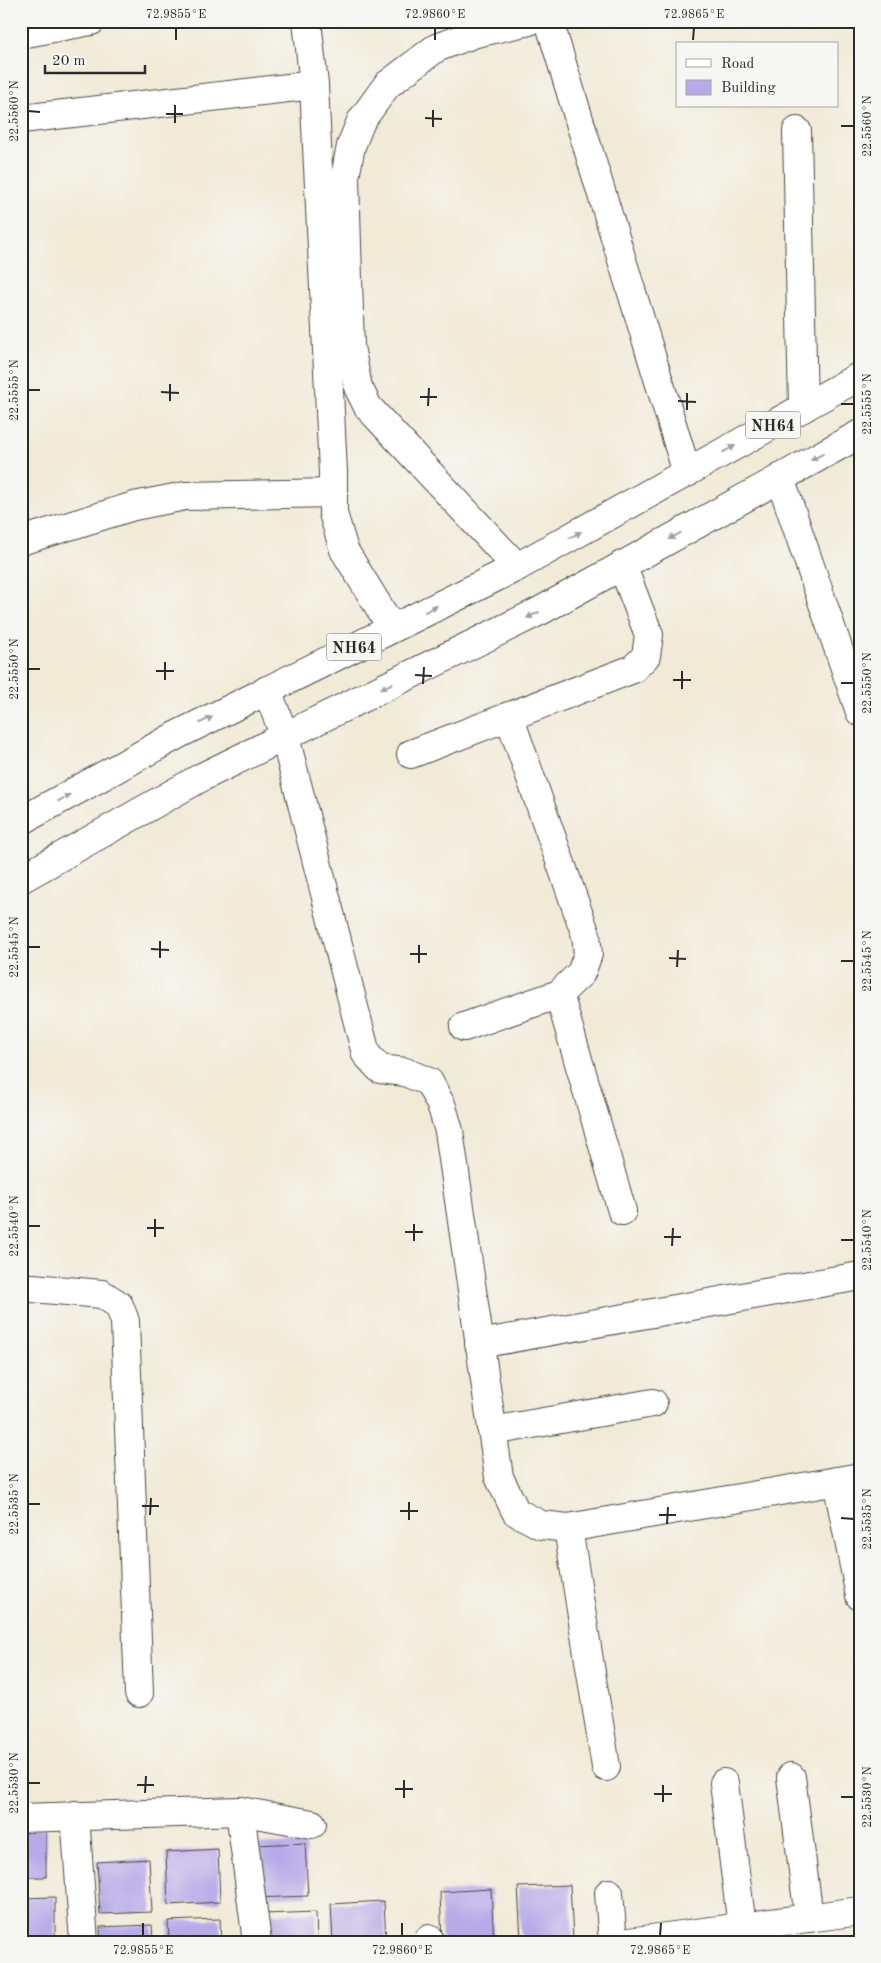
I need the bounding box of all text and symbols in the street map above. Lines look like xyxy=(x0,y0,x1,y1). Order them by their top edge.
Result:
text: 72.9855°E xyxy=(146,8,206,21)
text: 72.9865°E xyxy=(664,8,724,21)
text: 72.9860°E xyxy=(405,9,465,21)
scale bar xyxy=(45,42,145,74)
legend xyxy=(676,42,838,108)
text: 20 m xyxy=(52,54,86,69)
text: Road xyxy=(721,57,755,72)
text: 22.5560°N xyxy=(8,80,21,142)
text: Building xyxy=(721,81,776,96)
text: 22.5560°N xyxy=(861,95,874,157)
text: 22.5555°N xyxy=(8,359,21,421)
text: 22.5555°N xyxy=(861,373,874,435)
road number: NH64 xyxy=(746,412,800,438)
one-way arrow xyxy=(722,445,737,453)
one-way arrow xyxy=(810,453,824,462)
one-way arrow xyxy=(568,530,582,539)
one-way arrow xyxy=(668,532,682,540)
one-way arrow xyxy=(424,605,438,613)
one-way arrow xyxy=(526,611,540,619)
road number: NH64 xyxy=(326,634,382,660)
text: 22.5550°N xyxy=(8,638,21,700)
text: 22.5550°N xyxy=(861,652,874,714)
one-way arrow xyxy=(380,683,394,691)
one-way arrow xyxy=(199,716,214,724)
one-way arrow xyxy=(57,793,70,802)
text: 22.5545°N xyxy=(8,916,21,978)
text: 22.5545°N xyxy=(861,930,874,992)
text: 22.5540°N xyxy=(8,1195,21,1257)
text: 22.5540°N xyxy=(861,1209,874,1271)
text: 22.5535°N xyxy=(8,1473,21,1535)
text: 22.5535°N xyxy=(861,1488,874,1550)
text: 22.5530°N xyxy=(8,1752,21,1814)
text: 22.5530°N xyxy=(861,1766,874,1828)
text: 72.9855°E xyxy=(113,1944,173,1957)
text: 72.9865°E xyxy=(630,1944,690,1957)
text: 72.9860°E xyxy=(372,1945,432,1957)

